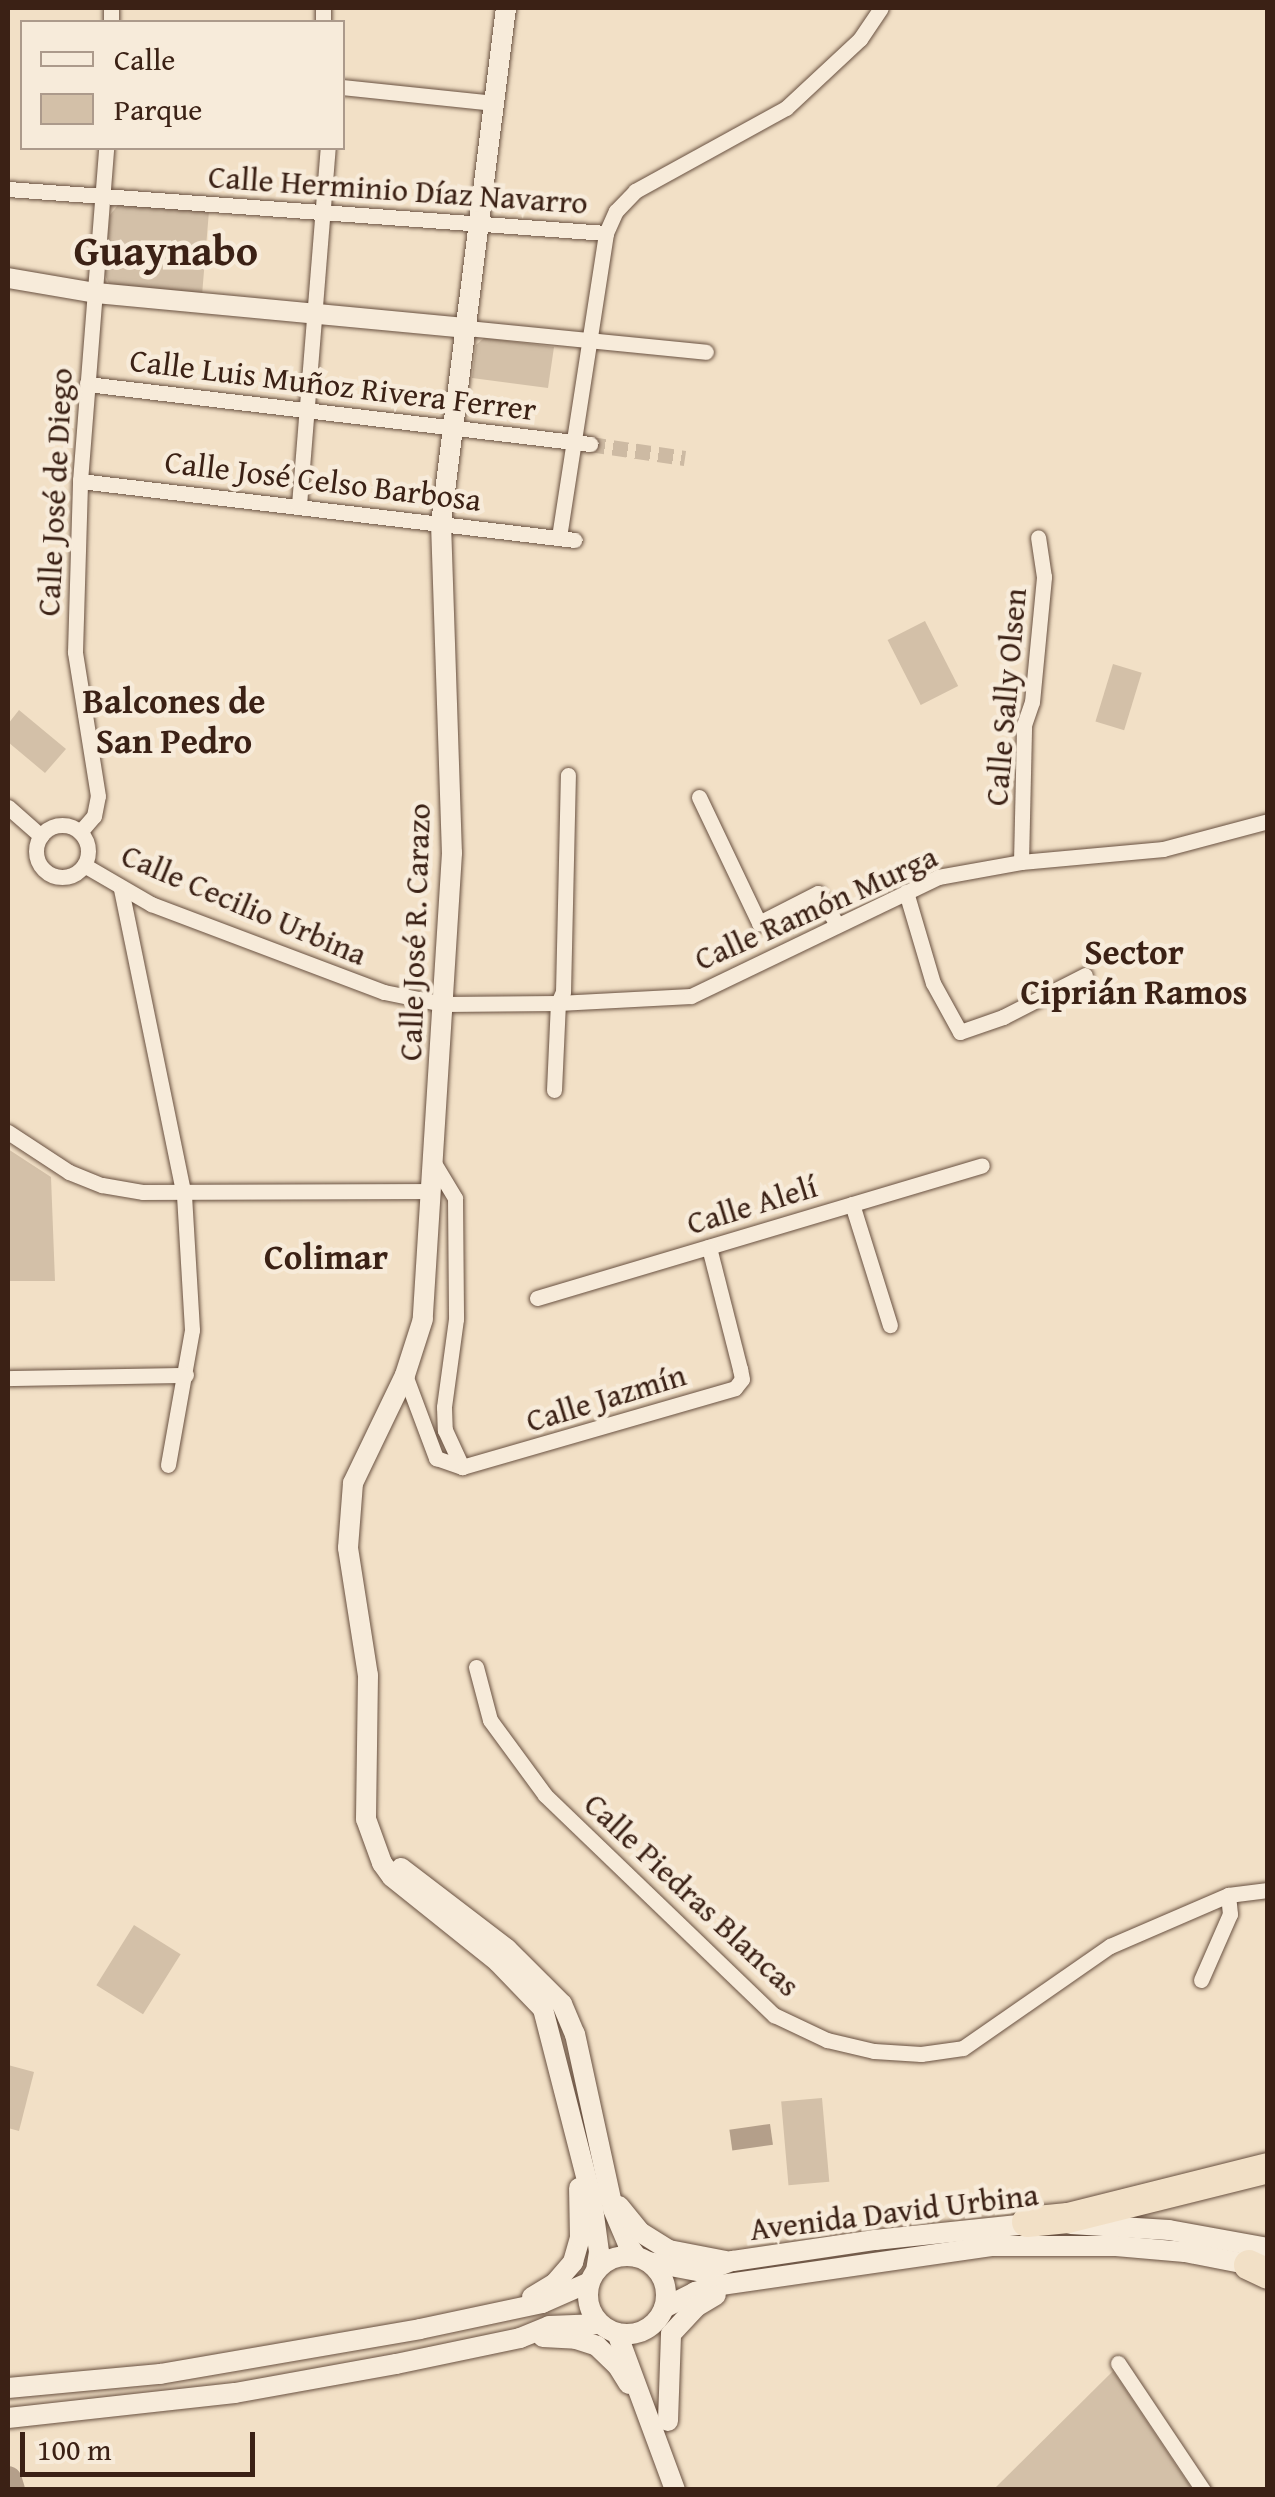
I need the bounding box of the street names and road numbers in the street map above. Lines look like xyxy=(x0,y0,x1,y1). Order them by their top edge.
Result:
street label: Calle Herminio Díaz Navarro xyxy=(207,158,589,222)
street label: Calle Luis Muñoz Rivera Ferrer xyxy=(128,341,538,429)
street label: Calle José de Diego xyxy=(29,367,81,617)
street label: Calle José Celso Barbosa xyxy=(163,443,483,519)
street label: Calle Sally Olsen xyxy=(977,587,1035,807)
street label: Calle José R. Carazo xyxy=(391,803,439,1061)
street label: Calle Cecilio Urbina xyxy=(116,836,372,974)
street label: Calle Ramón Murga xyxy=(689,837,943,979)
street label: Calle Alelí xyxy=(682,1167,822,1243)
street label: Calle Jazmín xyxy=(522,1356,690,1440)
street label: Calle Piedras Blancas xyxy=(576,1785,808,2005)
street label: Avenida David Urbina xyxy=(748,2175,1040,2249)

